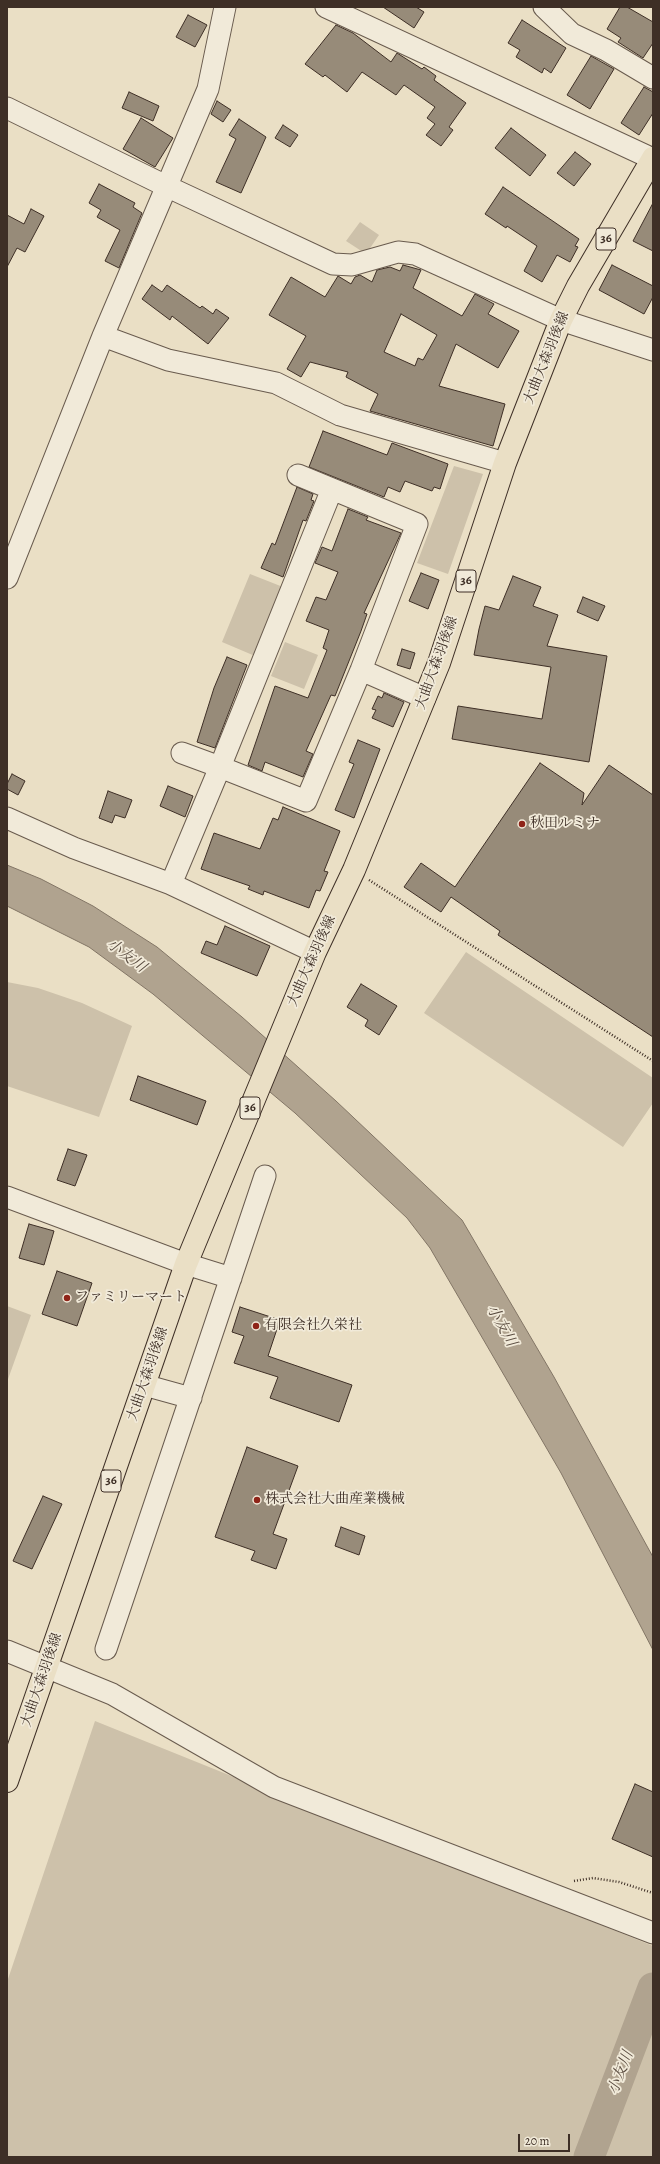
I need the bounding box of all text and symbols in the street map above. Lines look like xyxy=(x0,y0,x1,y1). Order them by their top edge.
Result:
road number: 36 xyxy=(596,228,616,250)
street label: 大曲大森羽後線 xyxy=(521,309,573,407)
road number: 36 xyxy=(456,570,476,592)
street label: 大曲大森羽後線 xyxy=(412,614,462,712)
place label: 秋田ルミナ xyxy=(530,816,600,832)
marker: 秋田ルミナ xyxy=(517,819,527,829)
street label: 大曲大森羽後線 xyxy=(284,913,340,1009)
water label: 小友川 xyxy=(103,935,149,977)
road number: 36 xyxy=(240,1097,260,1119)
place label: ファミリーマート xyxy=(75,1290,187,1306)
marker: ファミリーマート xyxy=(62,1293,72,1303)
water label: 小友川 xyxy=(482,1302,520,1350)
place label: 有限会社久栄社 xyxy=(264,1318,362,1334)
marker: 有限会社久栄社 xyxy=(251,1321,261,1331)
street label: 大曲大森羽後線 xyxy=(124,1325,172,1423)
road number: 36 xyxy=(101,1470,121,1492)
place label: 株式会社大曲産業機械 xyxy=(265,1492,405,1508)
marker: 株式会社大曲産業機械 xyxy=(252,1495,262,1505)
street label: 大曲大森羽後線 xyxy=(18,1631,66,1729)
water label: 小友川 xyxy=(605,2049,637,2097)
scale bar xyxy=(520,2126,572,2152)
text: 20 m xyxy=(525,2133,549,2149)

